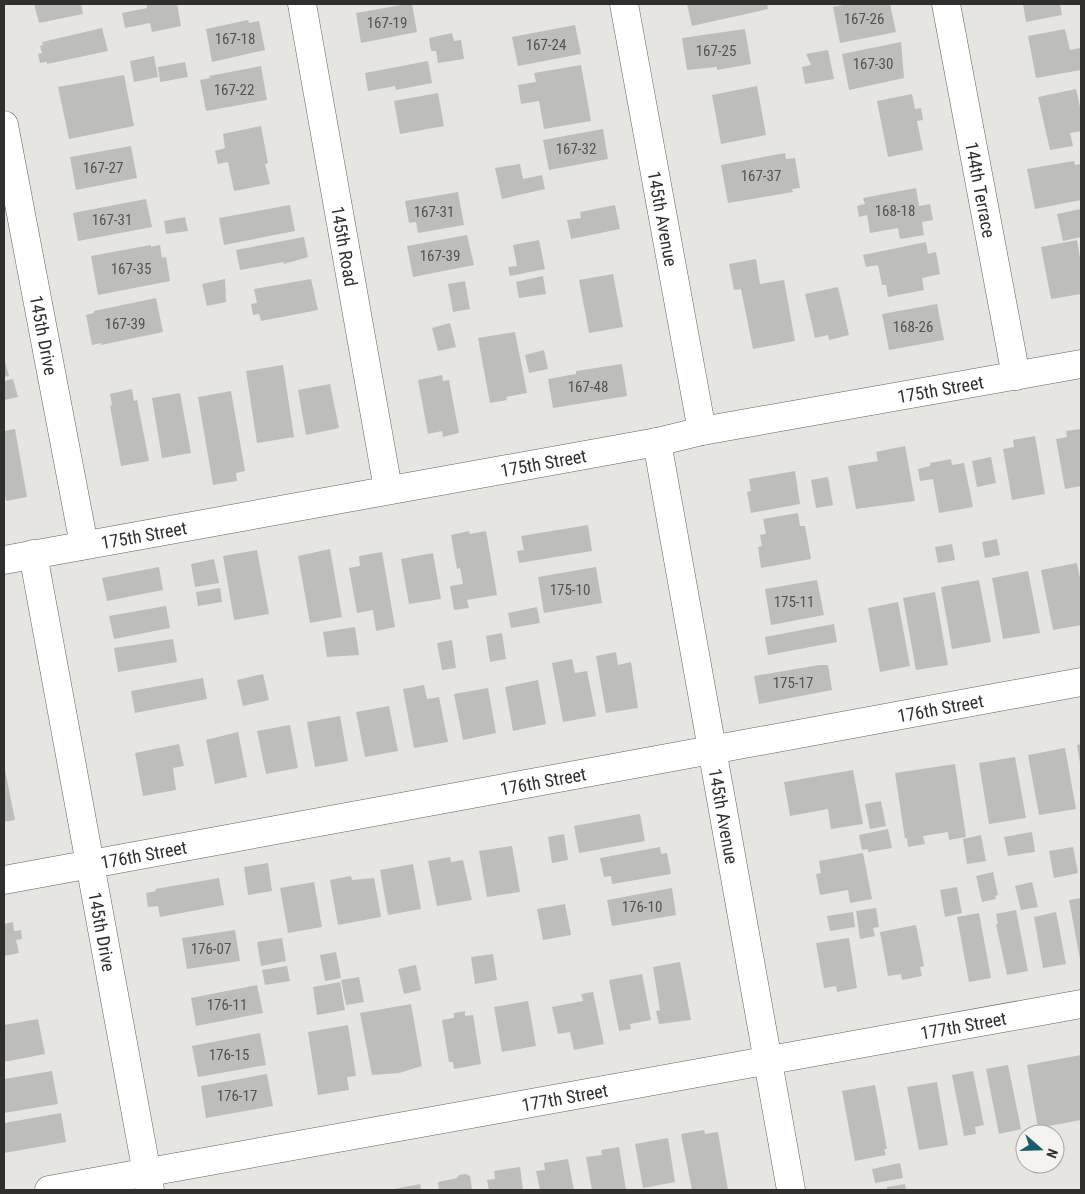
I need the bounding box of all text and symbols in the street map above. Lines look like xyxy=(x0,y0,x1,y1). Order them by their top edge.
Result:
house number: 167-26 xyxy=(844,10,884,28)
house number: 167-19 xyxy=(367,14,407,32)
house number: 167-18 xyxy=(215,30,255,48)
house number: 167-24 xyxy=(526,36,566,54)
house number: 167-25 xyxy=(696,42,736,60)
house number: 167-30 xyxy=(853,55,893,73)
house number: 167-22 xyxy=(214,81,254,99)
house number: 167-32 xyxy=(556,140,596,158)
street label: 144th Terrace xyxy=(962,140,1000,240)
house number: 167-27 xyxy=(83,159,123,177)
house number: 167-37 xyxy=(741,167,781,185)
street label: 145th Avenue xyxy=(644,169,682,268)
house number: 168-18 xyxy=(875,202,915,220)
house number: 167-31 xyxy=(414,203,454,221)
street label: 145th Road xyxy=(328,205,362,288)
house number: 167-31 xyxy=(92,211,132,229)
house number: 167-39 xyxy=(420,247,460,265)
house number: 167-35 xyxy=(111,260,151,278)
street label: 145th Drive xyxy=(26,294,62,377)
house number: 167-39 xyxy=(105,315,145,333)
house number: 168-26 xyxy=(893,318,933,336)
street label: 175th Street xyxy=(896,371,985,407)
house number: 167-48 xyxy=(568,378,608,396)
street label: 175th Street xyxy=(499,444,588,481)
street label: 175th Street xyxy=(99,517,188,553)
house number: 175-10 xyxy=(550,581,590,599)
house number: 175-11 xyxy=(774,593,814,611)
house number: 175-17 xyxy=(773,674,813,692)
street label: 176th Street xyxy=(896,690,985,726)
street label: 176th Street xyxy=(498,763,588,799)
street label: 145th Avenue xyxy=(705,767,743,865)
street label: 176th Street xyxy=(99,836,188,873)
street label: 145th Drive xyxy=(85,890,120,973)
house number: 176-10 xyxy=(622,898,662,916)
house number: 176-07 xyxy=(191,940,231,958)
house number: 176-11 xyxy=(207,996,247,1014)
street label: 177th Street xyxy=(919,1007,1008,1043)
house number: 176-15 xyxy=(209,1046,249,1064)
street label: 177th Street xyxy=(520,1079,609,1115)
house number: 176-17 xyxy=(217,1087,257,1105)
north arrow xyxy=(1015,1124,1065,1174)
text: N xyxy=(1043,1147,1061,1160)

